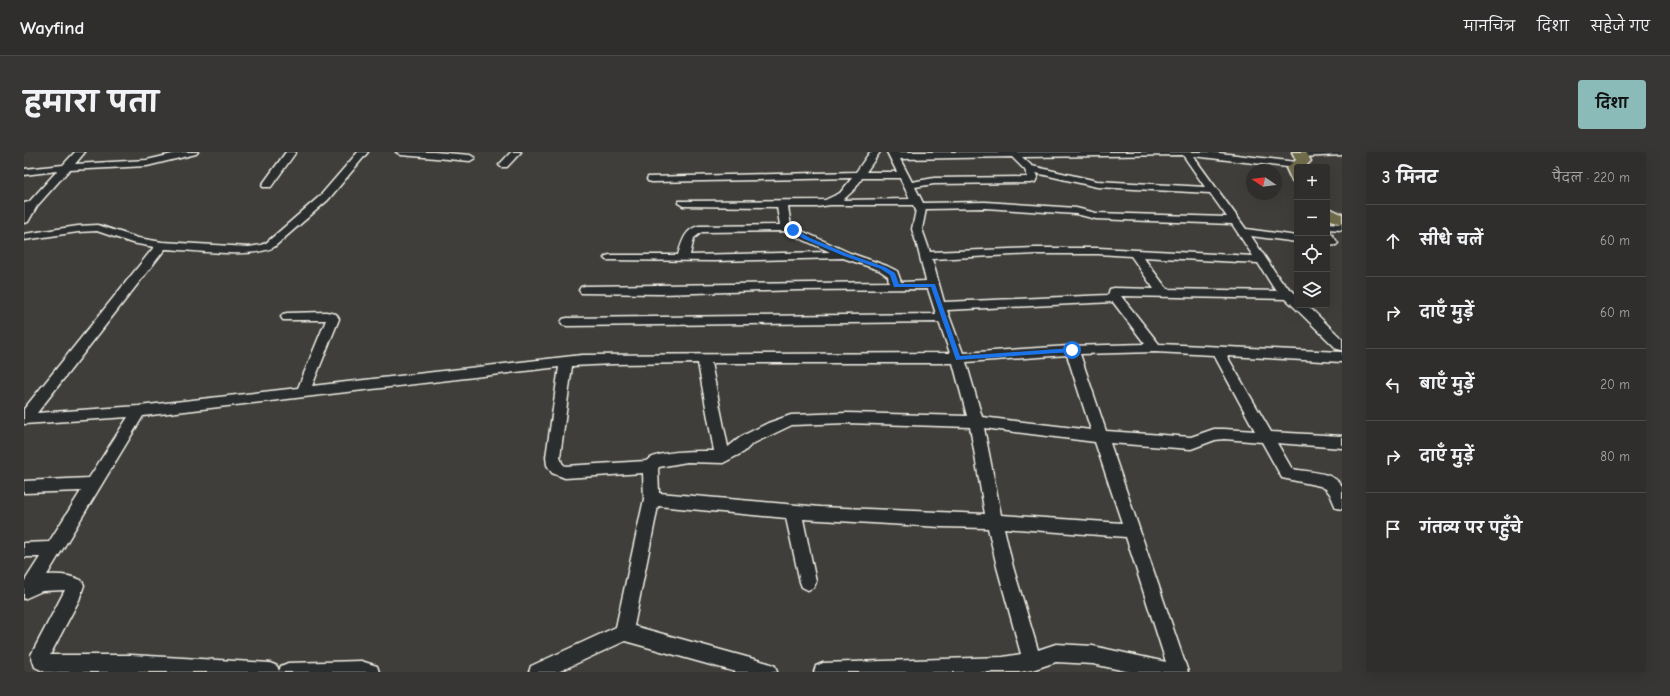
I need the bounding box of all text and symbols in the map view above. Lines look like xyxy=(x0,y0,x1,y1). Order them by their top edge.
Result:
text: Wayfind xyxy=(20,17,84,39)
text: मानचित्र xyxy=(1464,18,1515,35)
text: दिशा xyxy=(1537,18,1569,35)
text: सहेजे गए xyxy=(1591,18,1650,35)
button: दिशा xyxy=(1578,80,1646,129)
text: हमारा पता xyxy=(24,87,158,119)
north arrow xyxy=(1246,164,1282,200)
map controls xyxy=(1294,164,1330,308)
button: + xyxy=(1294,164,1330,200)
text: 3 मिनट xyxy=(1382,168,1438,187)
text: पैदल · 220 m xyxy=(1552,170,1630,185)
button: − xyxy=(1294,200,1330,236)
route end xyxy=(784,221,802,239)
icon: ahead xyxy=(1382,230,1404,252)
text: सीधे चलें xyxy=(1420,231,1483,249)
text: 60 m xyxy=(1600,233,1630,248)
button: locate xyxy=(1294,236,1330,272)
button: layers xyxy=(1294,272,1330,308)
icon: right xyxy=(1382,302,1404,324)
text: दाएँ मुड़ें xyxy=(1420,303,1474,321)
text: 60 m xyxy=(1600,305,1630,320)
route start xyxy=(1063,341,1081,359)
icon: left xyxy=(1382,374,1404,396)
text: बाएँ मुड़ें xyxy=(1420,375,1474,393)
text: 20 m xyxy=(1600,377,1630,392)
icon: right xyxy=(1382,446,1404,468)
text: दाएँ मुड़ें xyxy=(1420,447,1474,465)
text: 80 m xyxy=(1600,449,1630,464)
icon: arrive xyxy=(1382,518,1404,540)
text: गंतव्य पर पहुँचे xyxy=(1420,519,1522,537)

